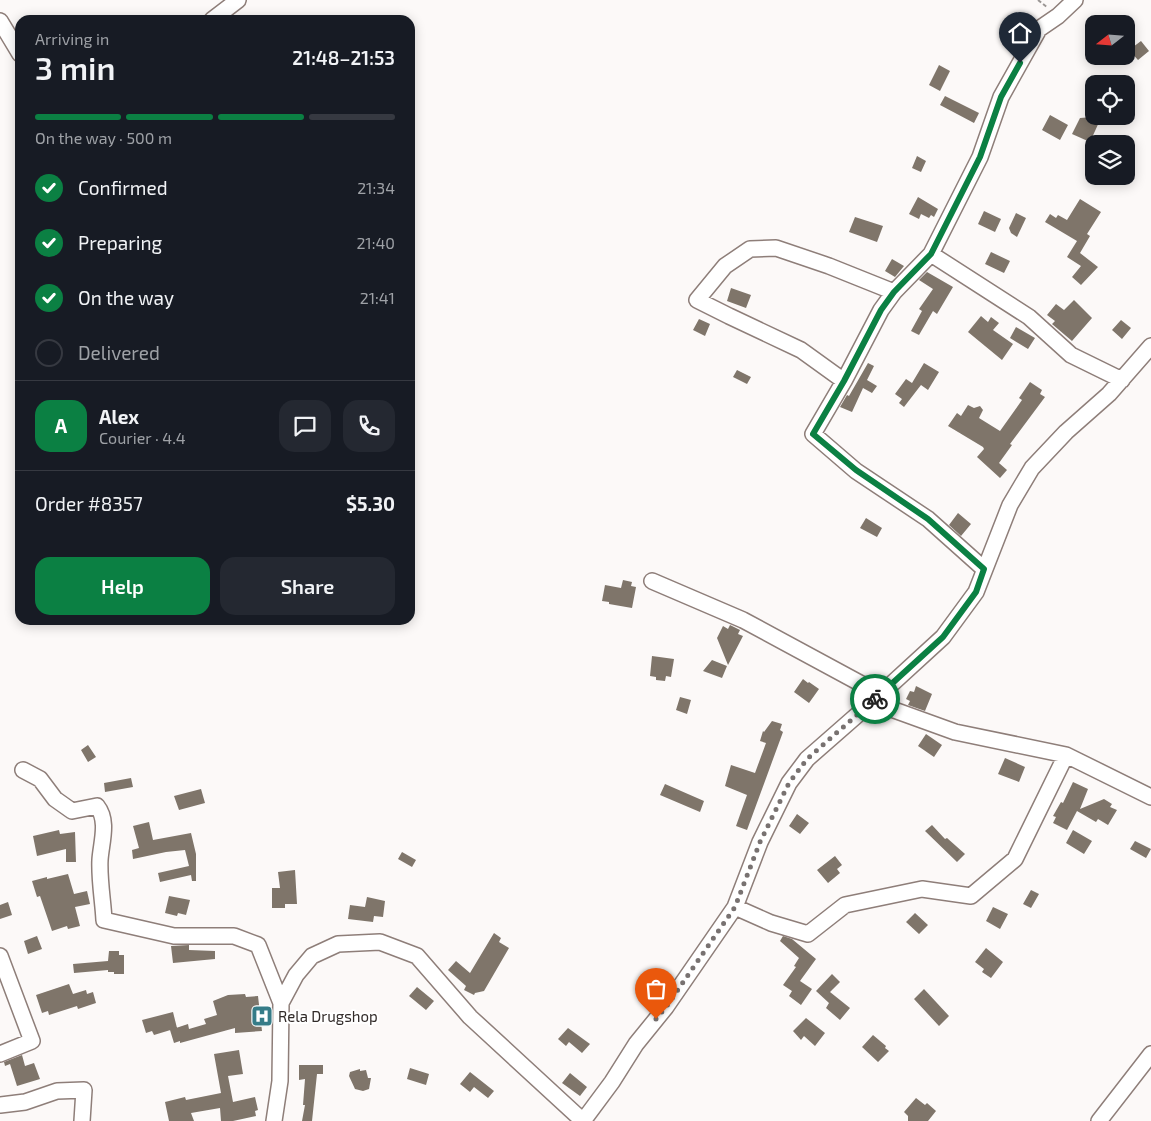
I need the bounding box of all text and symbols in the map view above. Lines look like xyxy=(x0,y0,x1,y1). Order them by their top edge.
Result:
pin xyxy=(999,12,1041,63)
north arrow xyxy=(1085,15,1135,65)
map controls xyxy=(1085,15,1135,185)
icon: home xyxy=(1006,19,1034,47)
text: Arriving in xyxy=(35,29,109,48)
text: 21:48–21:53 xyxy=(292,46,395,69)
text: 3 min xyxy=(35,48,116,86)
button: locate xyxy=(1085,75,1135,125)
text: On the way · 500 m xyxy=(35,128,172,147)
button: layers xyxy=(1085,135,1135,185)
icon: check xyxy=(35,174,63,202)
text: Confirmed xyxy=(78,176,168,199)
text: 21:34 xyxy=(357,178,395,197)
icon: check xyxy=(35,229,63,257)
text: Preparing xyxy=(78,231,162,254)
text: 21:40 xyxy=(356,233,395,252)
icon: check xyxy=(35,284,63,312)
text: On the way xyxy=(78,286,174,309)
text: 21:41 xyxy=(360,288,395,307)
text: Delivered xyxy=(78,341,160,364)
button: chat xyxy=(279,400,331,452)
button: phone xyxy=(343,400,395,452)
text: Alex xyxy=(99,405,139,428)
text: A xyxy=(55,414,67,437)
text: Courier · 4.4 xyxy=(99,428,186,447)
text: Order #8357 xyxy=(35,492,143,515)
text: $5.30 xyxy=(346,492,395,515)
button: Help xyxy=(35,557,210,615)
button: Share xyxy=(220,557,395,615)
courier xyxy=(850,674,900,724)
icon: bike xyxy=(861,685,889,713)
pin xyxy=(635,968,677,1019)
icon: bag xyxy=(642,975,670,1003)
hospital icon: Rela Drugshop xyxy=(250,1004,274,1028)
place label: Rela Drugshop xyxy=(278,1007,378,1025)

